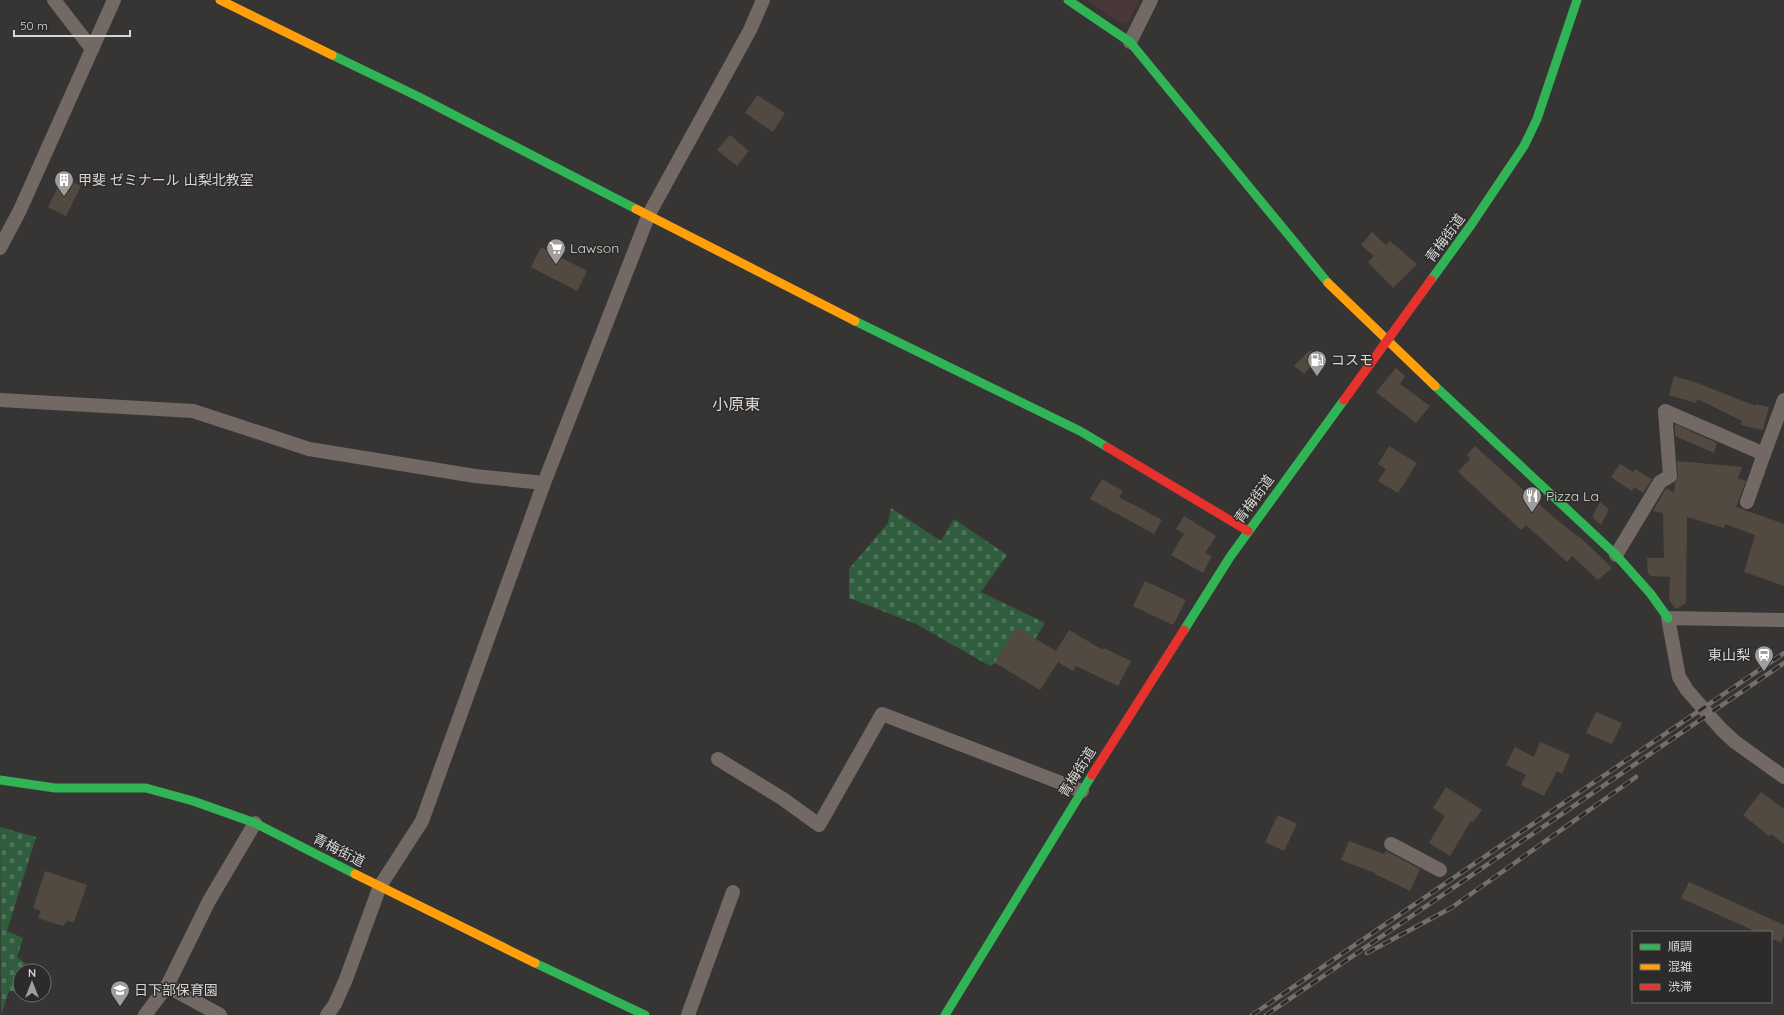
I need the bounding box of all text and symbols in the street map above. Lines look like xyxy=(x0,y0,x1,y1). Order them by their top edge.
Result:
scale bar xyxy=(14,12,130,38)
text: 50 m xyxy=(20,18,48,33)
building icon: 甲斐 ゼミナール 山梨北教室 xyxy=(53,169,75,197)
place label: 甲斐 ゼミナール 山梨北教室 xyxy=(78,171,254,189)
street label: 青梅街道 xyxy=(1421,210,1469,266)
supermarket icon: Lawson xyxy=(545,237,567,265)
place label: Lawson xyxy=(570,239,619,257)
fuel station icon: コスモ xyxy=(1306,349,1328,377)
place label: コスモ xyxy=(1331,351,1373,369)
district label: 小原東 xyxy=(712,394,760,414)
street label: 青梅街道 xyxy=(1230,471,1278,527)
restaurant icon: Pizza La xyxy=(1521,485,1543,513)
place label: Pizza La xyxy=(1546,487,1599,505)
station icon: 東山梨 xyxy=(1753,644,1775,672)
place label: 東山梨 xyxy=(1708,646,1750,664)
street label: 青梅街道 xyxy=(1055,743,1099,801)
street label: 青梅街道 xyxy=(310,829,368,871)
legend xyxy=(1632,931,1772,1003)
text: 順調 xyxy=(1668,939,1692,954)
text: 混雑 xyxy=(1668,959,1692,974)
north arrow xyxy=(12,963,52,1003)
text: N xyxy=(28,966,36,980)
school or university icon: 日下部保育園 xyxy=(109,979,131,1007)
text: 渋滞 xyxy=(1668,979,1692,994)
place label: 日下部保育園 xyxy=(134,981,218,999)

